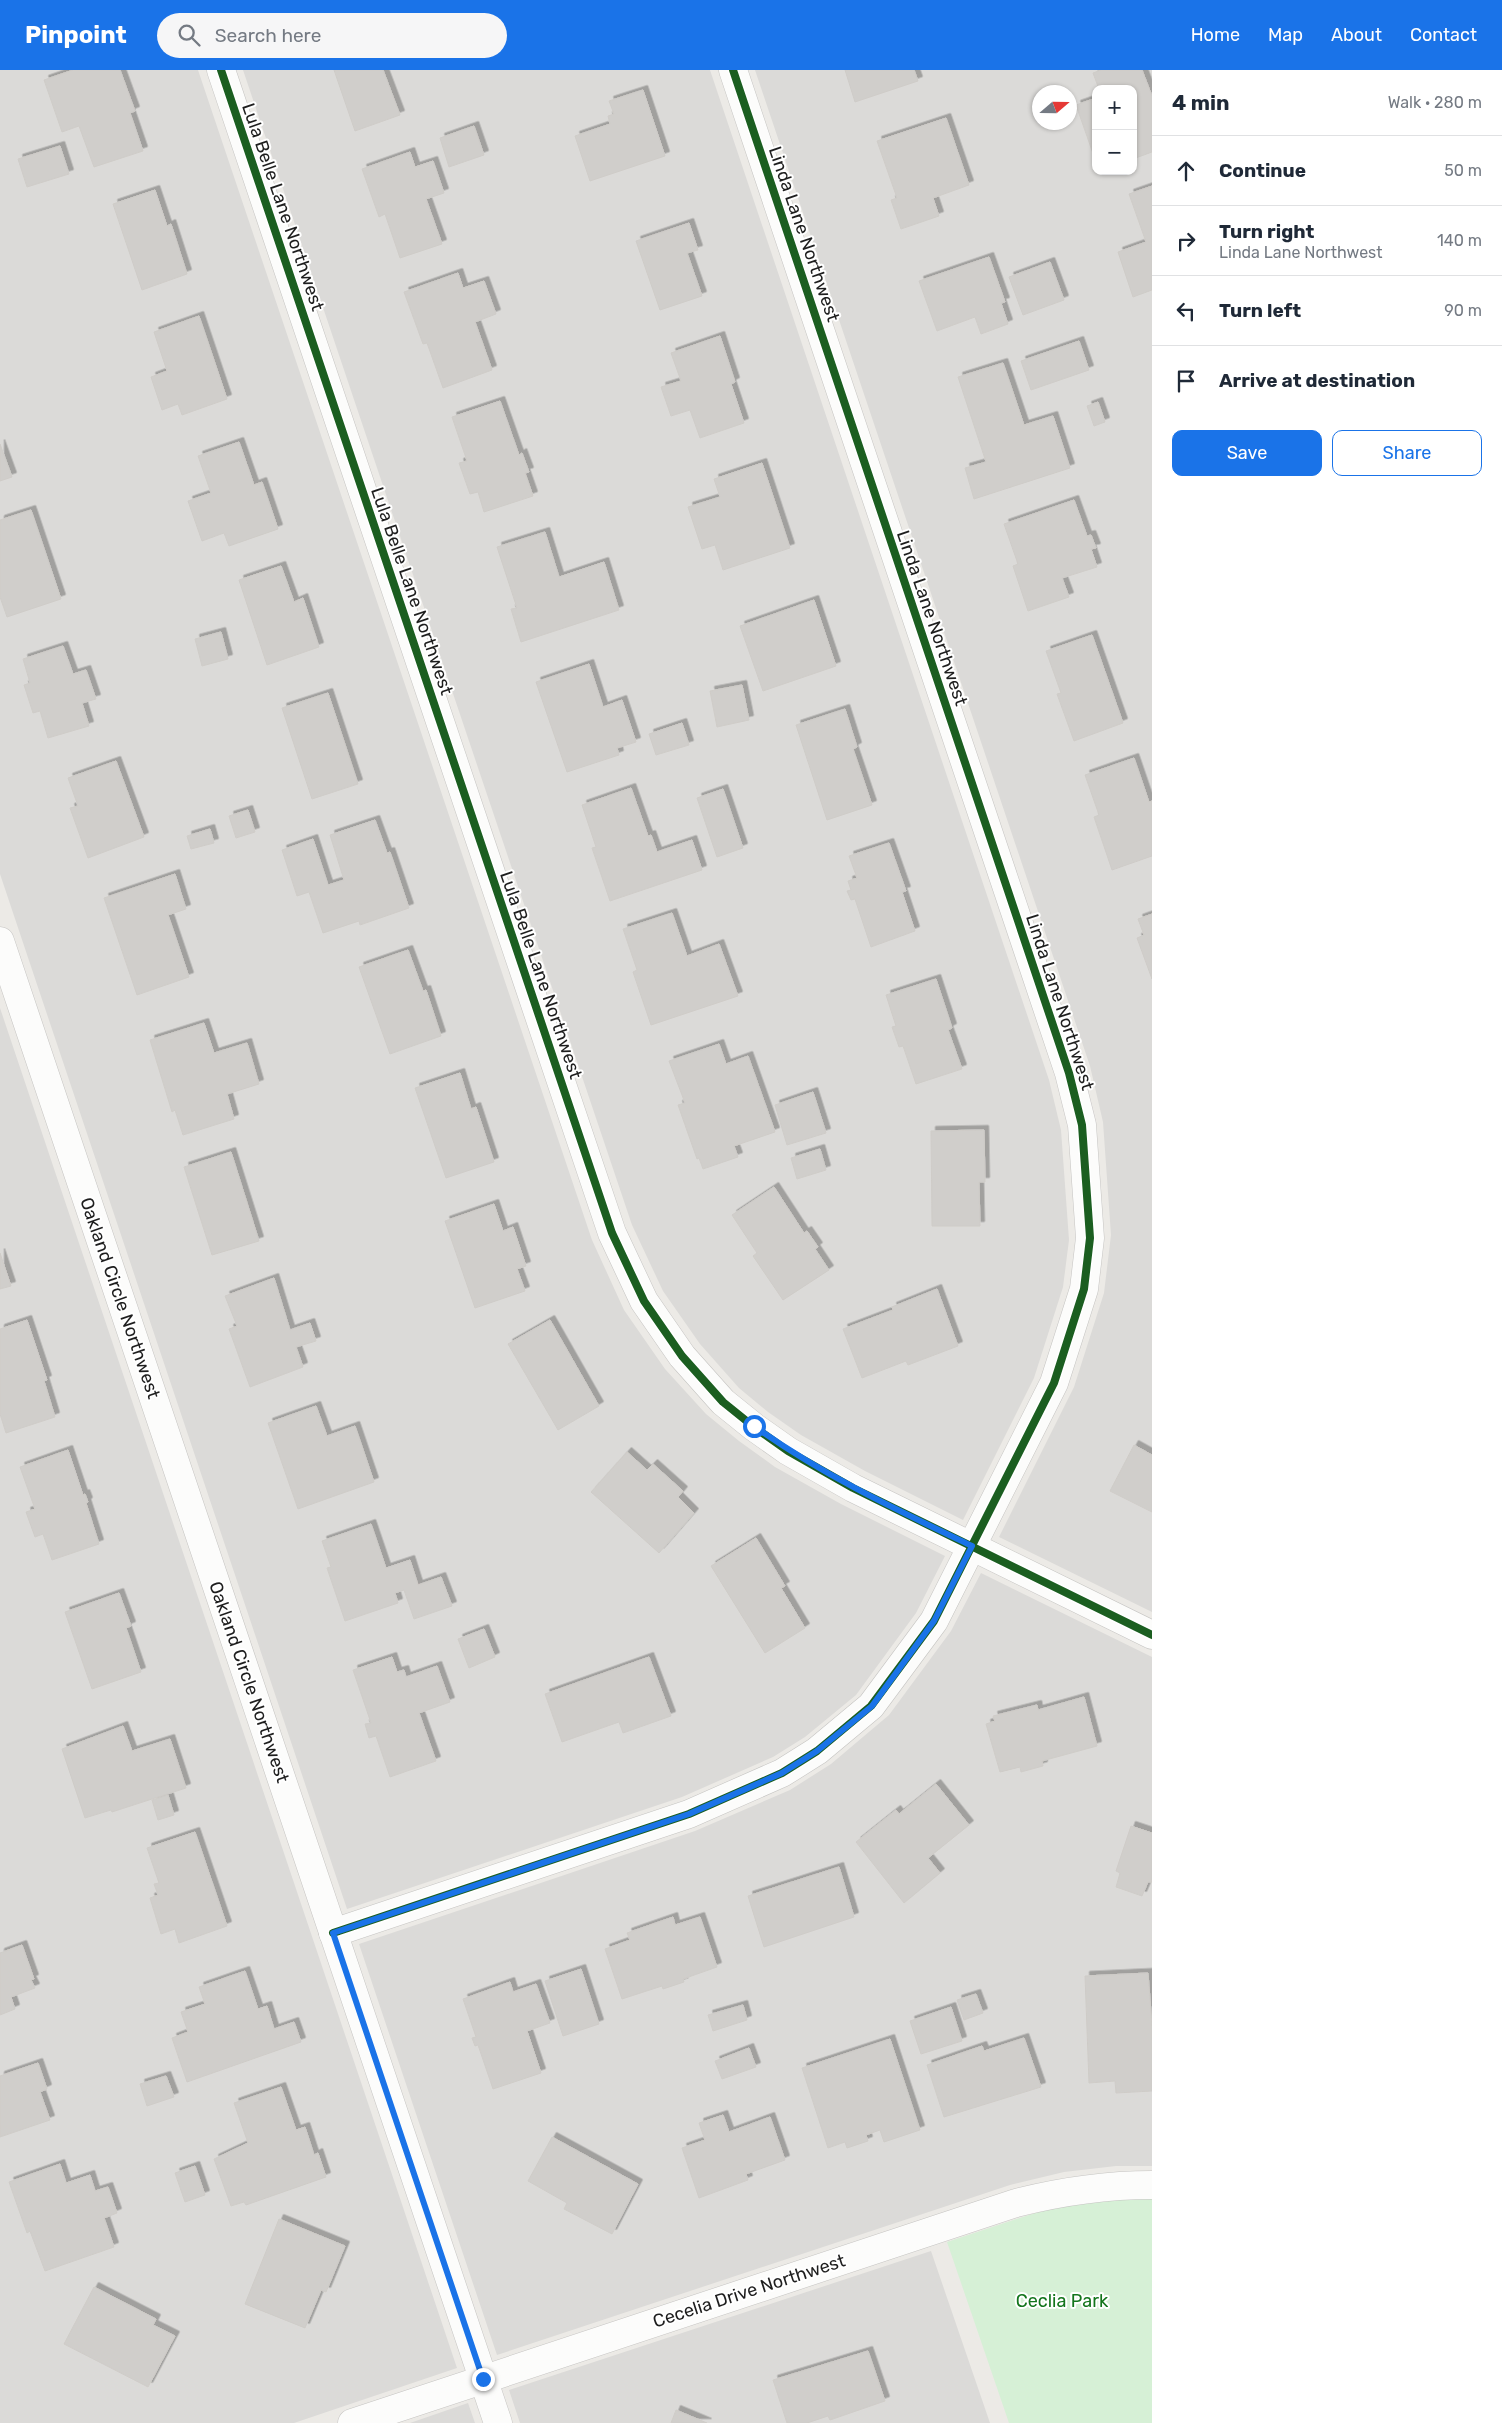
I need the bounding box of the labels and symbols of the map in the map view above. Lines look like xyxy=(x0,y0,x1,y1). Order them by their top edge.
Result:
north arrow xyxy=(1032,85,1077,130)
street label: Lula Belle Lane Northwest xyxy=(237,100,329,314)
street label: Linda Lane Northwest xyxy=(764,143,844,325)
street label: Lula Belle Lane Northwest xyxy=(366,484,458,698)
street label: Linda Lane Northwest xyxy=(892,527,972,709)
street label: Lula Belle Lane Northwest xyxy=(495,868,587,1082)
street label: Linda Lane Northwest xyxy=(1021,911,1099,1093)
street label: Oakland Circle Northwest xyxy=(75,1194,165,1402)
route start xyxy=(743,1415,766,1438)
street label: Oakland Circle Northwest xyxy=(204,1578,294,1786)
street label: Cecelia Drive Northwest xyxy=(650,2249,848,2333)
park label: Ceclia Park xyxy=(1016,2290,1109,2312)
route end xyxy=(472,2368,495,2391)

